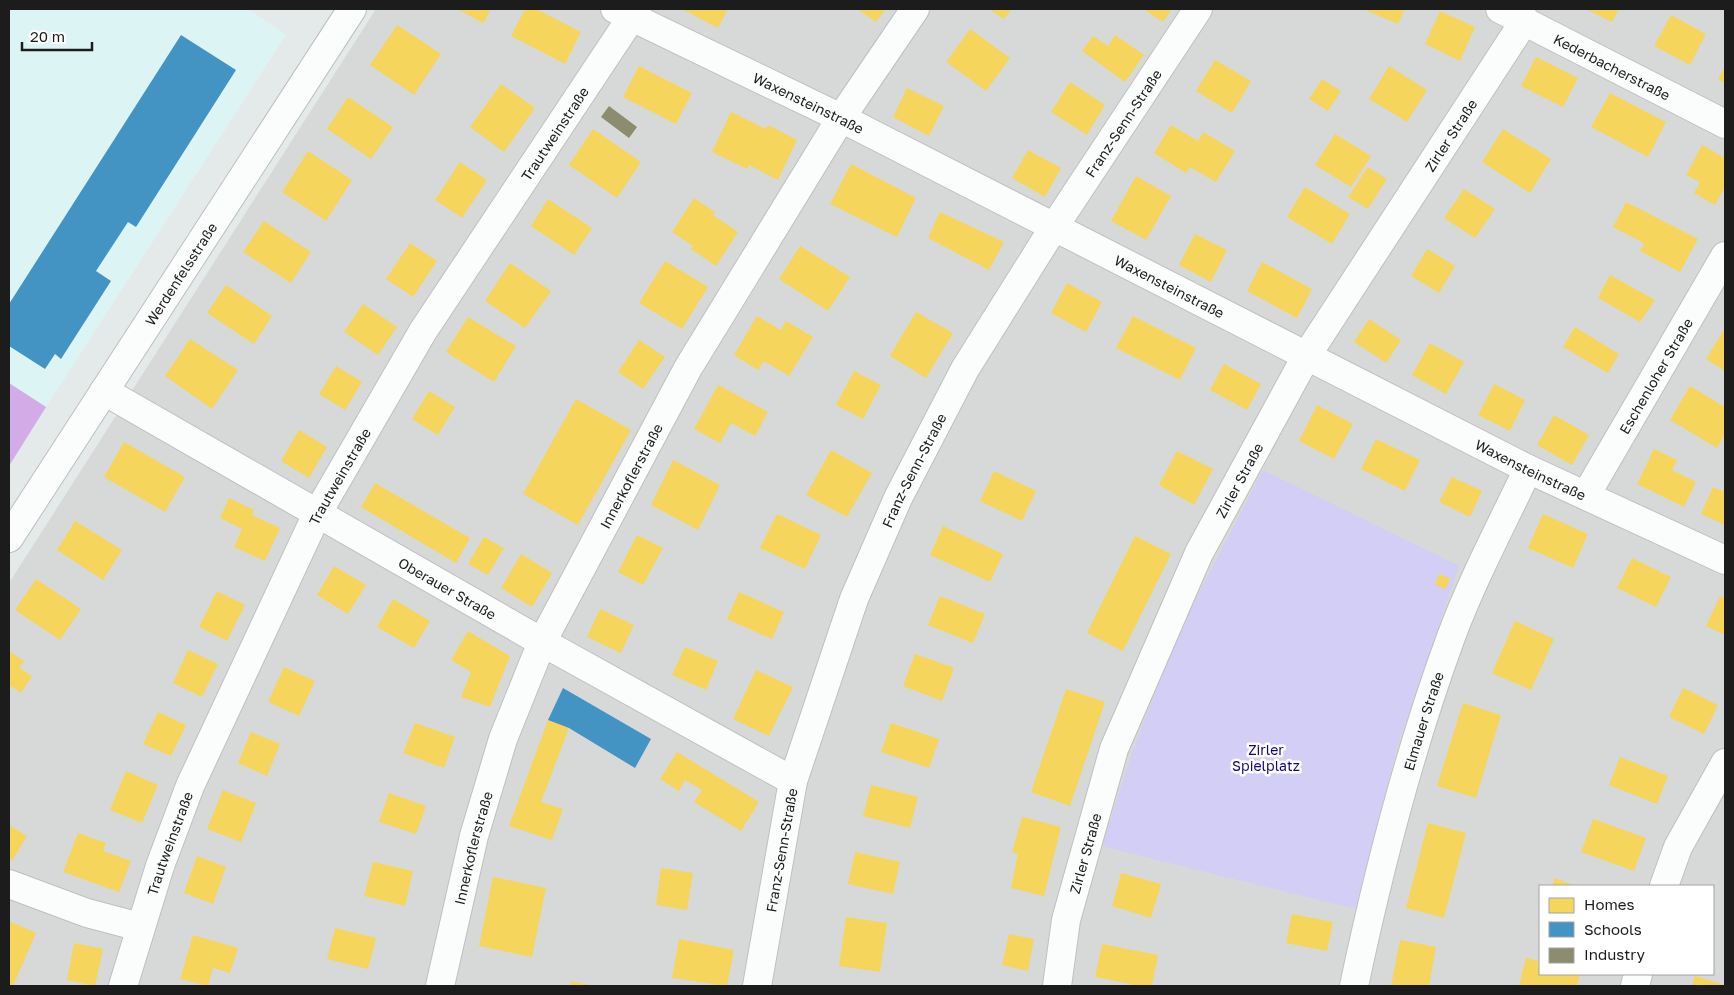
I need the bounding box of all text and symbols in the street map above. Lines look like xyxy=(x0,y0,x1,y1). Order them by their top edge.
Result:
scale bar xyxy=(22,20,92,52)
text: 20 m xyxy=(30,27,65,45)
street label: Kederbacherstraße xyxy=(1551,29,1673,103)
street label: Franz-Senn-Straße xyxy=(1081,66,1165,180)
street label: Waxensteinstraße xyxy=(750,68,867,137)
street label: Trautweinstraße xyxy=(517,83,592,184)
street label: Zirler Straße xyxy=(1421,96,1480,174)
street label: Werdenfelsstraße xyxy=(141,219,220,328)
street label: Waxensteinstraße xyxy=(1112,251,1227,321)
street label: Eschenloher Straße xyxy=(1615,315,1696,437)
street label: Franz-Senn-Straße xyxy=(878,410,949,530)
street label: Innerkoflerstraße xyxy=(596,420,666,531)
street label: Trautweinstraße xyxy=(305,425,374,527)
street label: Waxensteinstraße xyxy=(1473,435,1589,503)
street label: Zirler Straße xyxy=(1212,440,1266,520)
street label: Oberauer Straße xyxy=(396,553,499,623)
street label: Elmauer Straße xyxy=(1399,669,1447,772)
park label: Zirler Spielplatz xyxy=(1232,741,1300,774)
street label: Franz-Senn-Straße xyxy=(762,787,800,914)
street label: Trautweinstraße xyxy=(143,789,196,897)
street label: Innerkoflerstraße xyxy=(450,789,495,906)
street label: Zirler Straße xyxy=(1065,811,1104,895)
legend xyxy=(1539,885,1714,975)
text: Homes xyxy=(1584,895,1634,913)
text: Schools xyxy=(1584,920,1642,938)
text: Industry xyxy=(1584,945,1645,963)

